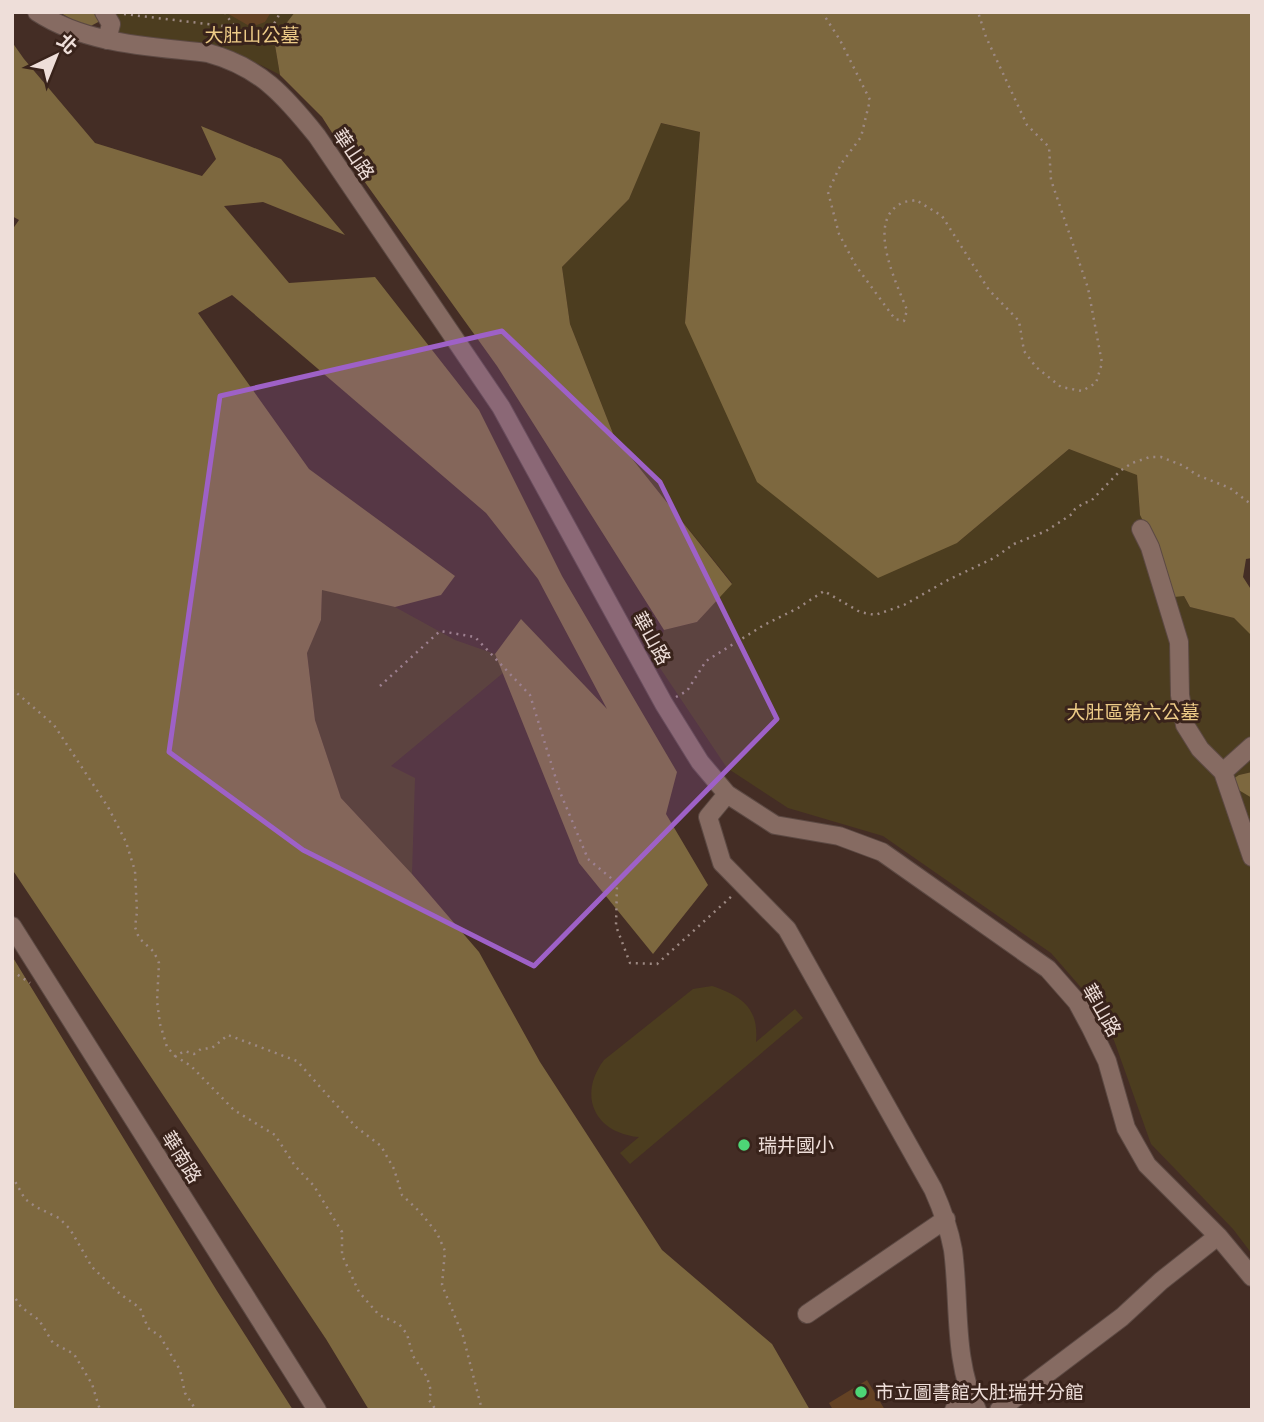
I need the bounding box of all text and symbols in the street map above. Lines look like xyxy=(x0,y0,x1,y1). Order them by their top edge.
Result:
north arrow xyxy=(21,21,91,91)
park label: 大肚山公墓 xyxy=(204,23,300,46)
text: 北 xyxy=(53,28,83,58)
street label: 華山路 xyxy=(329,124,380,184)
street label: 華山路 xyxy=(629,607,676,668)
park label: 大肚區第六公墓 xyxy=(1066,700,1200,723)
street label: 華山路 xyxy=(1078,979,1127,1040)
street label: 華南路 xyxy=(158,1126,207,1187)
place label: 瑞井國小 xyxy=(758,1133,834,1156)
marker: 瑞井國小 xyxy=(736,1137,752,1153)
place label: 市立圖書館大肚瑞井分館 xyxy=(875,1380,1084,1403)
marker: 市立圖書館大肚瑞井分館 xyxy=(853,1384,869,1400)

